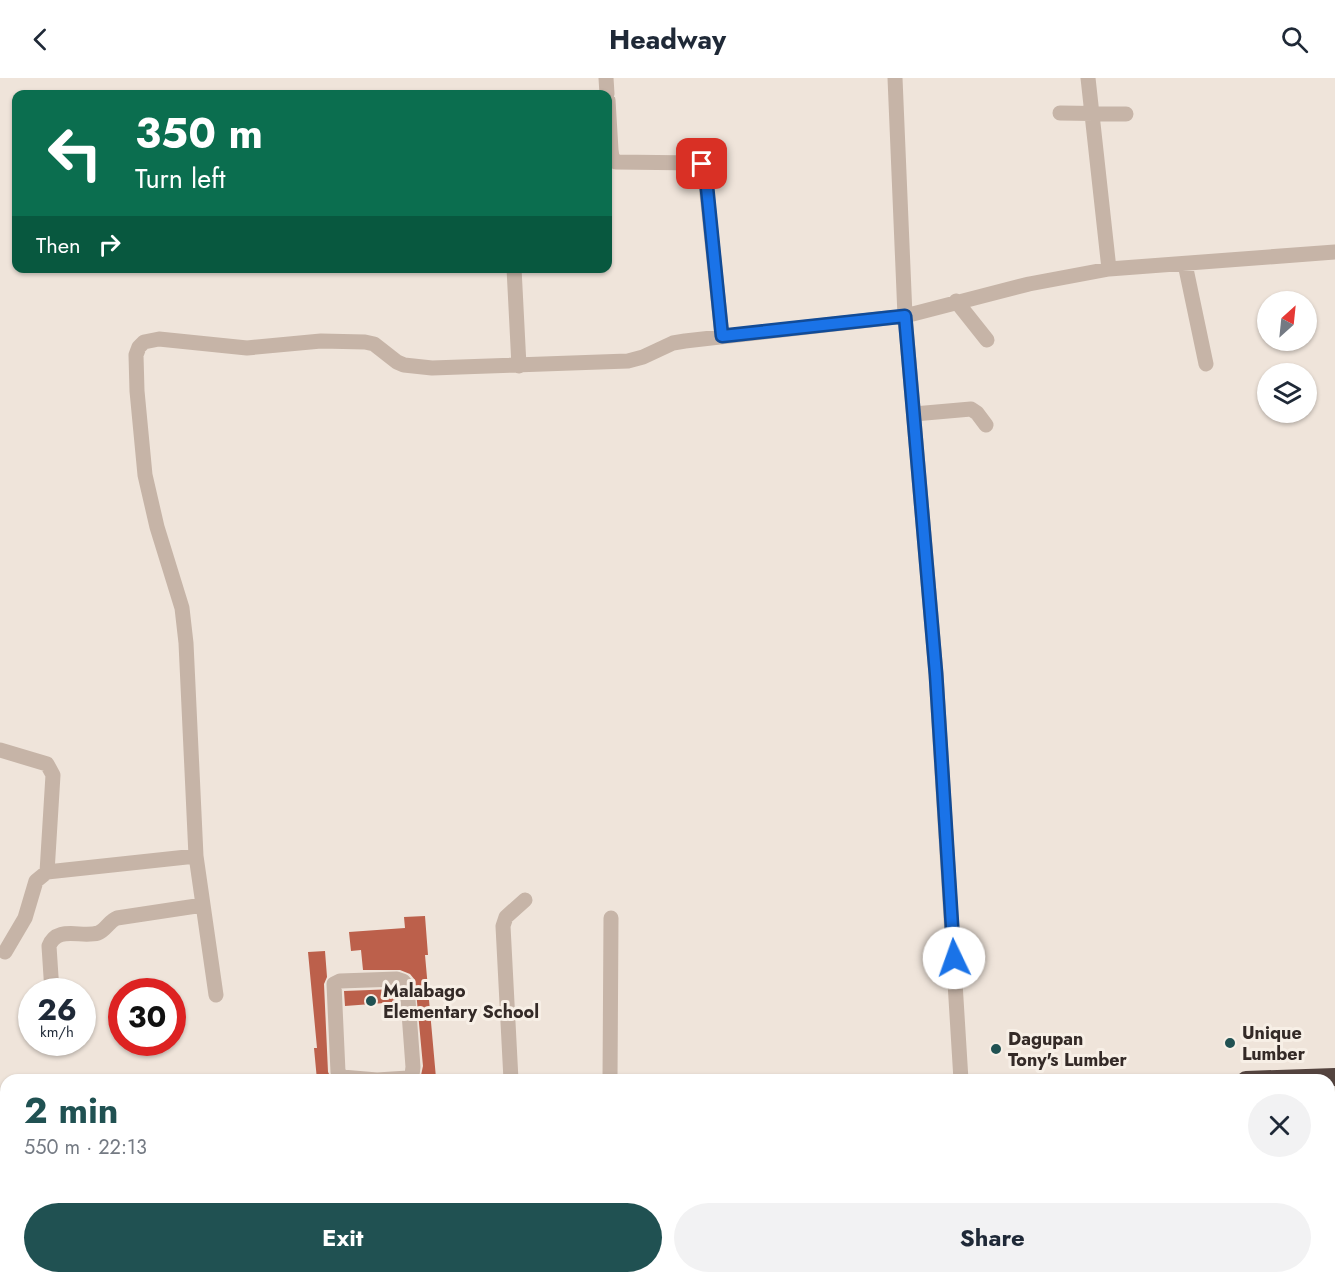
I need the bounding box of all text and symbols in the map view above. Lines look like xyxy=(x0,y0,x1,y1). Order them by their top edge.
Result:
text: Headway xyxy=(609,20,726,59)
icon: back xyxy=(24,23,57,56)
icon: search xyxy=(1278,23,1311,56)
text: 350 m xyxy=(135,103,263,164)
icon: left xyxy=(36,114,114,192)
pin xyxy=(676,138,727,189)
icon: arrive xyxy=(685,147,718,180)
text: Turn left xyxy=(135,159,225,198)
icon: right xyxy=(93,228,126,261)
text: Then xyxy=(36,229,81,261)
north arrow xyxy=(1257,291,1317,351)
map controls xyxy=(1257,291,1317,423)
button: layers xyxy=(1257,363,1317,423)
position arrow xyxy=(922,926,986,990)
speed limit sign: 30 xyxy=(108,978,186,1056)
place label: Malabago Elementary School xyxy=(383,978,539,1025)
text: 26 xyxy=(37,988,77,1031)
marker: Malabago Elementary School xyxy=(364,994,378,1008)
place label: Unique Lumber xyxy=(1242,1020,1306,1067)
text: km/h xyxy=(40,1021,74,1043)
place label: Dagupan Tony's Lumber xyxy=(1008,1026,1128,1073)
marker: Unique Lumber xyxy=(1223,1036,1237,1050)
marker: Dagupan Tony's Lumber xyxy=(989,1042,1003,1056)
text: 2 min xyxy=(24,1084,119,1136)
button: close xyxy=(1248,1094,1311,1157)
text: 550 m · 22:13 xyxy=(24,1133,147,1162)
button: Exit xyxy=(24,1203,662,1272)
button: Share xyxy=(674,1203,1311,1272)

